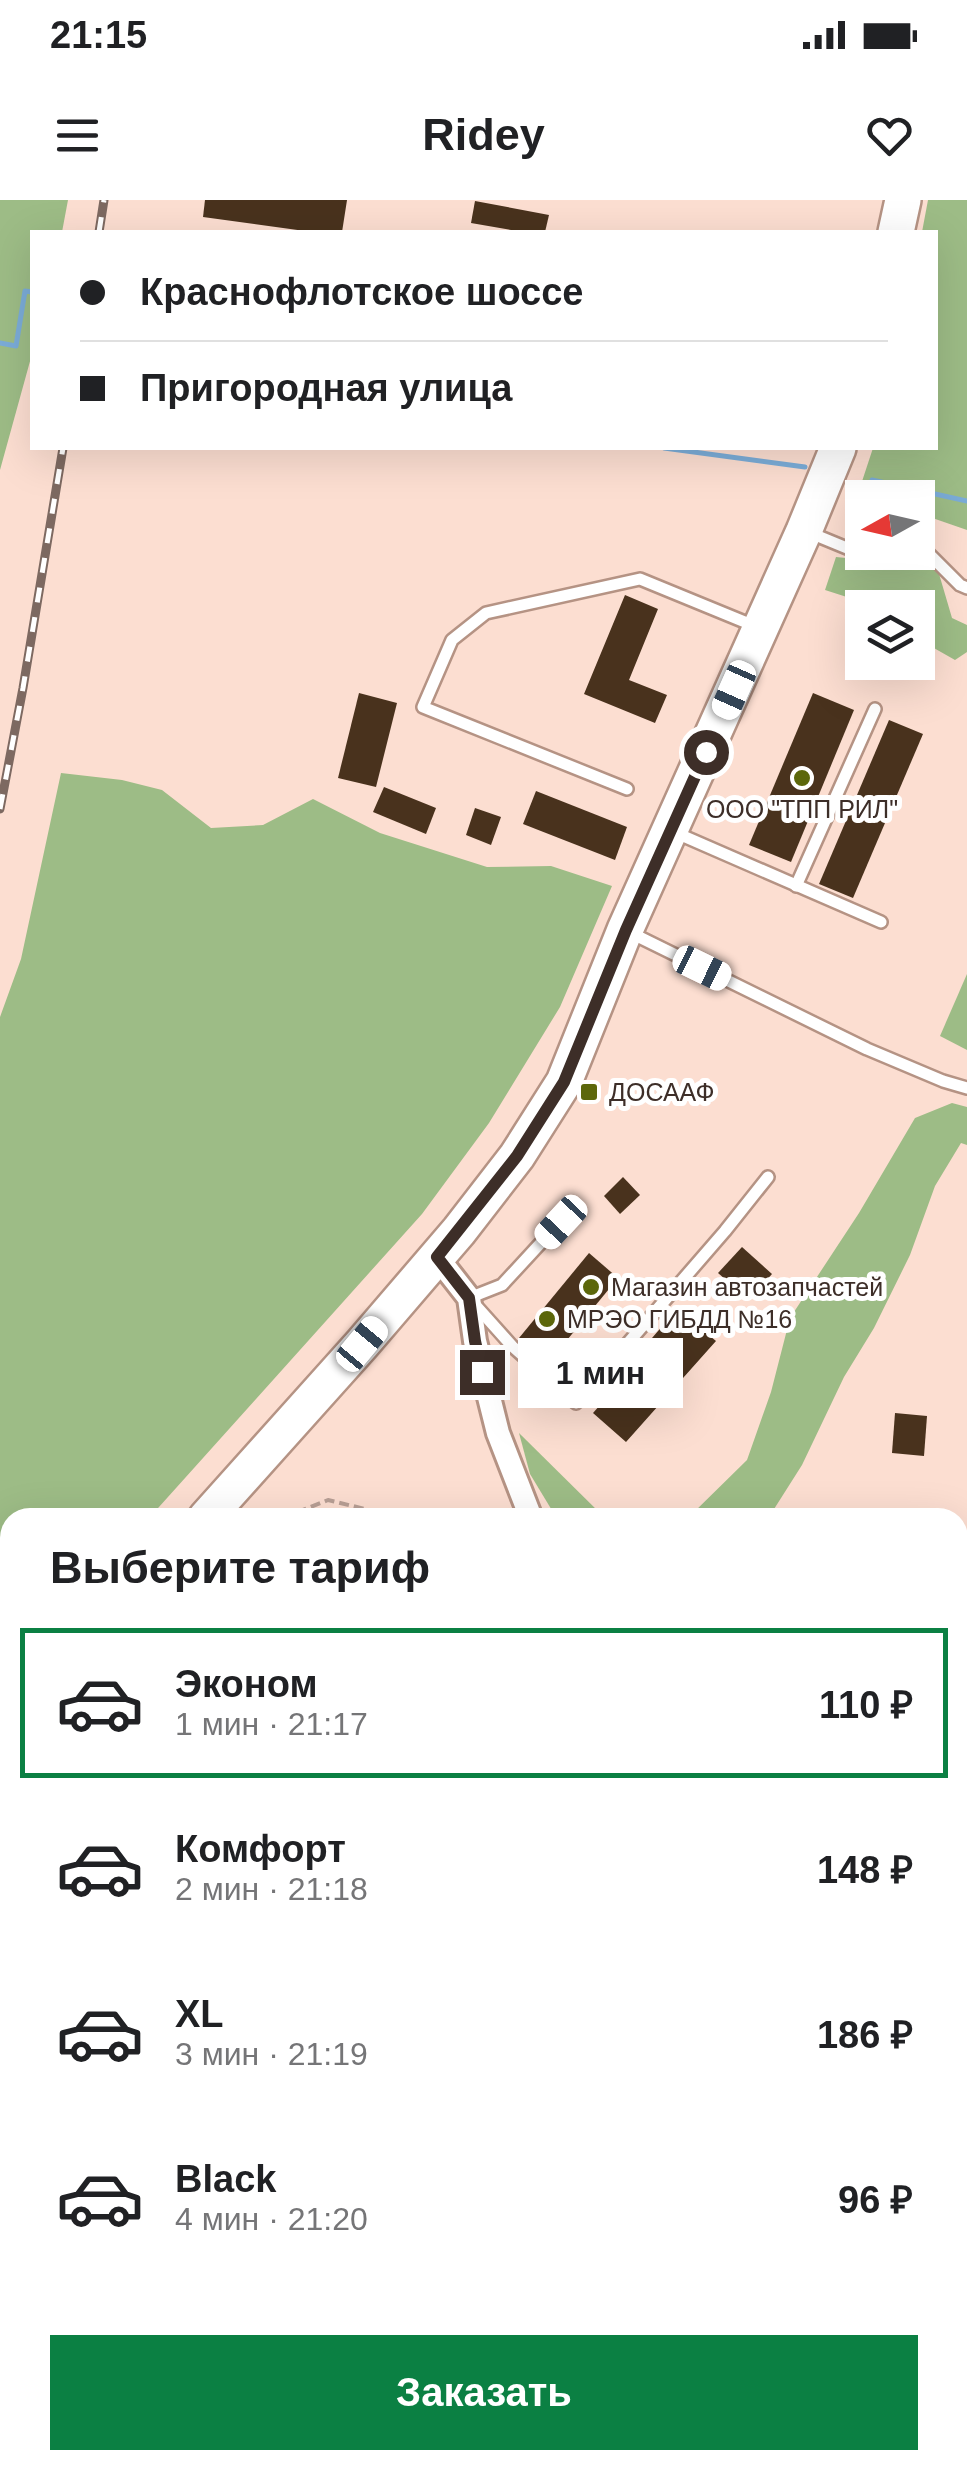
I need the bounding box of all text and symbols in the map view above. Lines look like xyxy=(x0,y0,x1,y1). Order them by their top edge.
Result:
text: 21:15 xyxy=(50,14,147,56)
icon: menu xyxy=(50,108,105,163)
icon: heart xyxy=(862,108,917,163)
text: Ridey xyxy=(422,109,545,160)
text: Краснофлотское шоссе xyxy=(140,271,584,313)
text: Пригородная улица xyxy=(140,367,512,409)
north arrow xyxy=(845,480,935,570)
map controls xyxy=(845,480,935,680)
button: layers xyxy=(845,590,935,680)
car xyxy=(708,656,760,724)
route start xyxy=(684,730,729,775)
marker: ООО "ТПП РИЛ" xyxy=(791,767,813,789)
place label: ООО "ТПП РИЛ" xyxy=(706,795,898,823)
car xyxy=(668,941,736,995)
place label: ДОСААФ xyxy=(609,1078,714,1106)
marker: ДОСААФ xyxy=(578,1081,600,1103)
car xyxy=(530,1190,592,1254)
place label: Магазин автозапчастей xyxy=(611,1273,883,1301)
marker: Магазин автозапчастей xyxy=(580,1276,602,1298)
place label: МРЭО ГИБДД №16 xyxy=(567,1305,792,1333)
marker: МРЭО ГИБДД №16 xyxy=(536,1308,558,1330)
car xyxy=(331,1311,393,1377)
callout: 1 мин xyxy=(517,1337,682,1407)
route end xyxy=(460,1350,505,1395)
text: 1 мин xyxy=(556,1355,645,1391)
text: Выберите тариф xyxy=(50,1542,430,1593)
icon: car xyxy=(55,1658,145,1748)
text: Эконом xyxy=(175,1663,318,1705)
text: 110 ₽ xyxy=(819,1684,913,1726)
text: 1 мин · 21:17 xyxy=(175,1706,368,1742)
icon: car xyxy=(55,1823,145,1913)
text: Комфорт xyxy=(175,1828,346,1870)
text: 148 ₽ xyxy=(817,1849,913,1891)
text: 2 мин · 21:18 xyxy=(175,1871,368,1907)
icon: car xyxy=(55,1988,145,2078)
text: XL xyxy=(175,1993,224,2035)
text: 186 ₽ xyxy=(817,2014,913,2056)
text: 3 мин · 21:19 xyxy=(175,2036,368,2072)
icon: car xyxy=(55,2153,145,2243)
text: Black xyxy=(175,2158,276,2200)
text: 96 ₽ xyxy=(838,2179,913,2221)
text: 4 мин · 21:20 xyxy=(175,2201,368,2237)
button: Заказать xyxy=(50,2335,918,2450)

